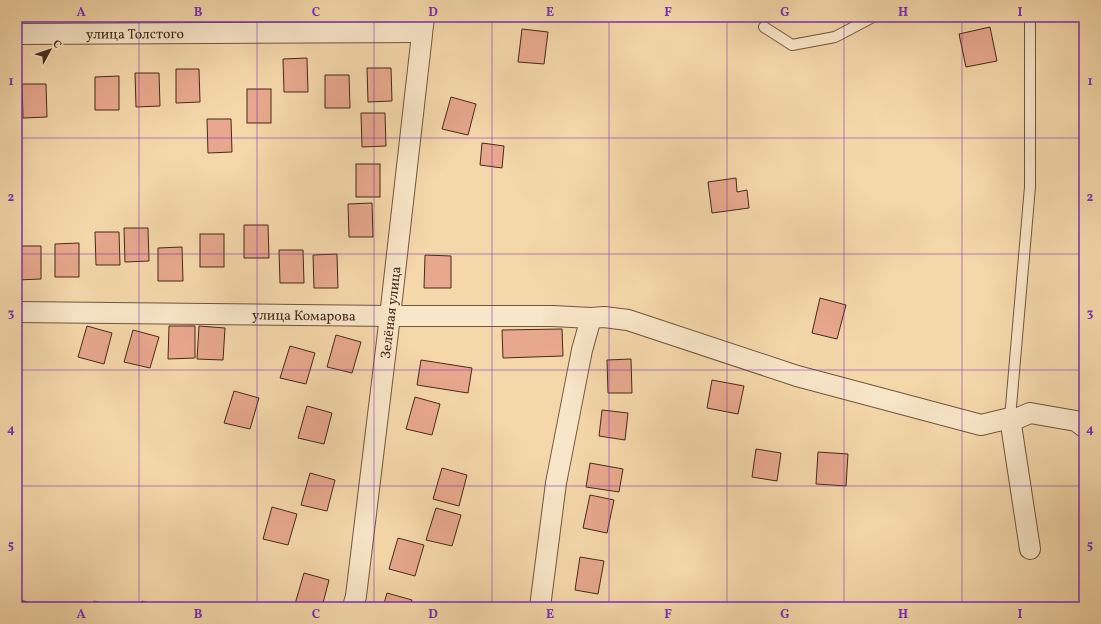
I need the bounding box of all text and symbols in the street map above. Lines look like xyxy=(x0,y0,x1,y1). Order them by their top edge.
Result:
text: A xyxy=(76,4,86,22)
text: B xyxy=(194,4,203,22)
text: C xyxy=(312,4,320,22)
text: D xyxy=(428,4,438,22)
text: E xyxy=(546,4,554,22)
text: F xyxy=(664,4,672,22)
text: G xyxy=(780,4,790,22)
text: H xyxy=(898,4,908,22)
text: I xyxy=(1018,4,1023,22)
street label: улица Толстого xyxy=(86,25,184,45)
north arrow xyxy=(30,30,70,70)
text: С xyxy=(48,37,65,52)
text: 1 xyxy=(8,73,14,91)
text: 1 xyxy=(1087,73,1093,91)
text: 2 xyxy=(8,189,15,207)
text: 2 xyxy=(1087,189,1094,207)
street label: Зелёная улица xyxy=(377,265,407,360)
text: 3 xyxy=(8,305,15,323)
text: 3 xyxy=(1087,305,1094,323)
street label: улица Комарова xyxy=(252,307,356,327)
text: 4 xyxy=(7,421,15,439)
text: 4 xyxy=(1086,421,1094,439)
text: 5 xyxy=(8,537,14,555)
text: 5 xyxy=(1087,537,1093,555)
text: A xyxy=(76,606,86,624)
text: B xyxy=(194,606,203,624)
text: C xyxy=(312,606,320,624)
text: D xyxy=(428,606,438,624)
text: E xyxy=(546,606,554,624)
text: F xyxy=(664,606,672,624)
text: G xyxy=(780,606,790,624)
text: H xyxy=(898,606,908,624)
text: I xyxy=(1018,606,1023,624)

